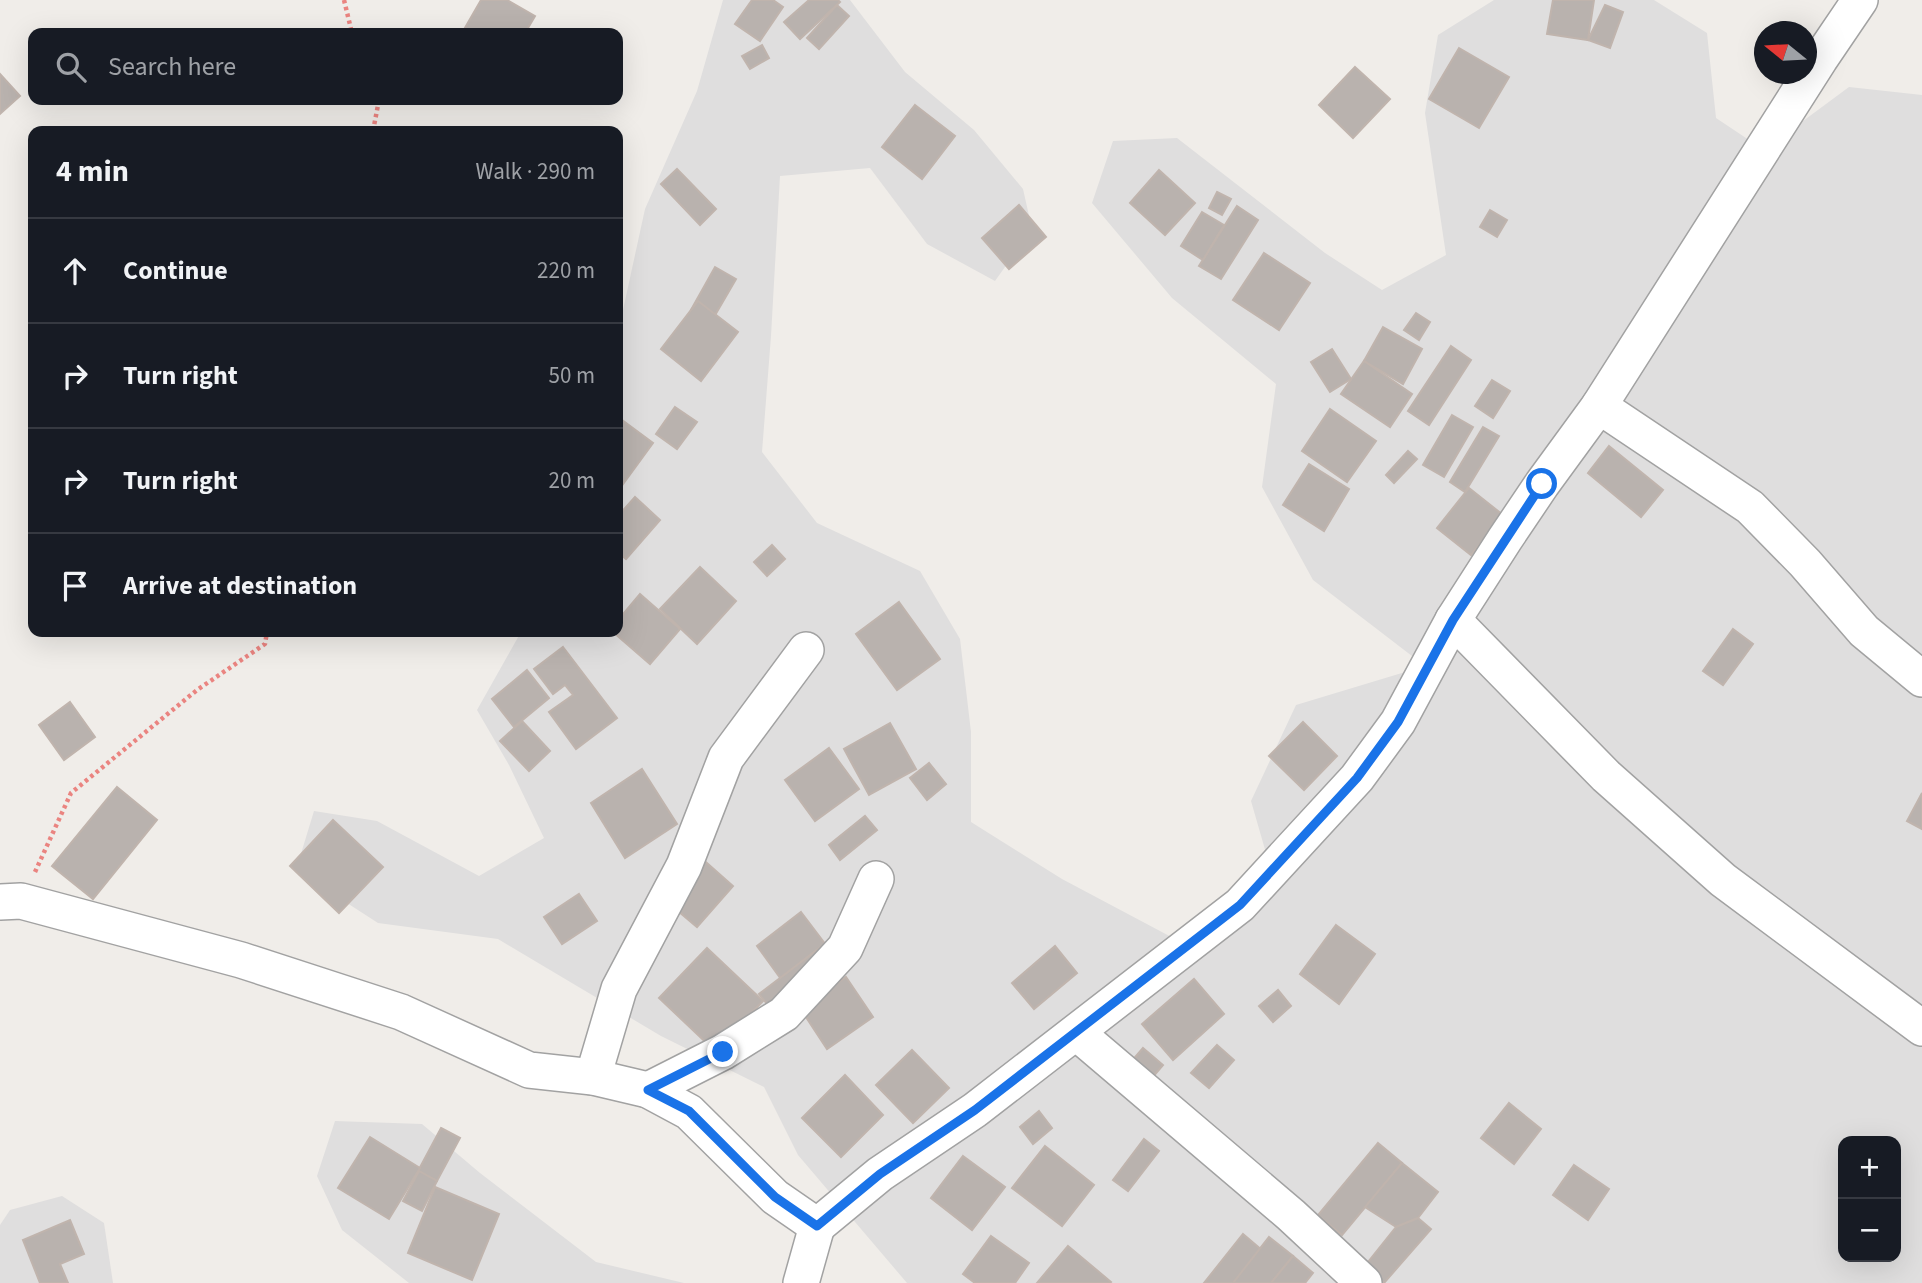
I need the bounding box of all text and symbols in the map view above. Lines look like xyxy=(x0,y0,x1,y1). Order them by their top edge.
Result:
north arrow xyxy=(1754,21,1817,84)
search box xyxy=(28,28,623,105)
icon: search xyxy=(52,48,90,86)
text: Search here xyxy=(108,48,236,85)
text: 4 min xyxy=(56,150,129,193)
text: Walk · 290 m xyxy=(476,155,595,188)
icon: ahead xyxy=(56,252,94,290)
text: Continue xyxy=(123,252,228,289)
text: 220 m xyxy=(537,254,595,287)
icon: right xyxy=(56,357,94,395)
text: Turn right xyxy=(123,357,238,394)
text: 50 m xyxy=(548,359,595,392)
icon: right xyxy=(56,462,94,500)
text: Turn right xyxy=(123,462,238,499)
text: 20 m xyxy=(548,464,595,497)
route start xyxy=(1526,468,1557,499)
icon: arrive xyxy=(56,567,94,605)
text: Arrive at destination xyxy=(123,567,357,604)
route end xyxy=(707,1036,738,1067)
map controls xyxy=(1838,1136,1901,1262)
button: + xyxy=(1838,1136,1901,1199)
button: − xyxy=(1838,1199,1901,1262)

